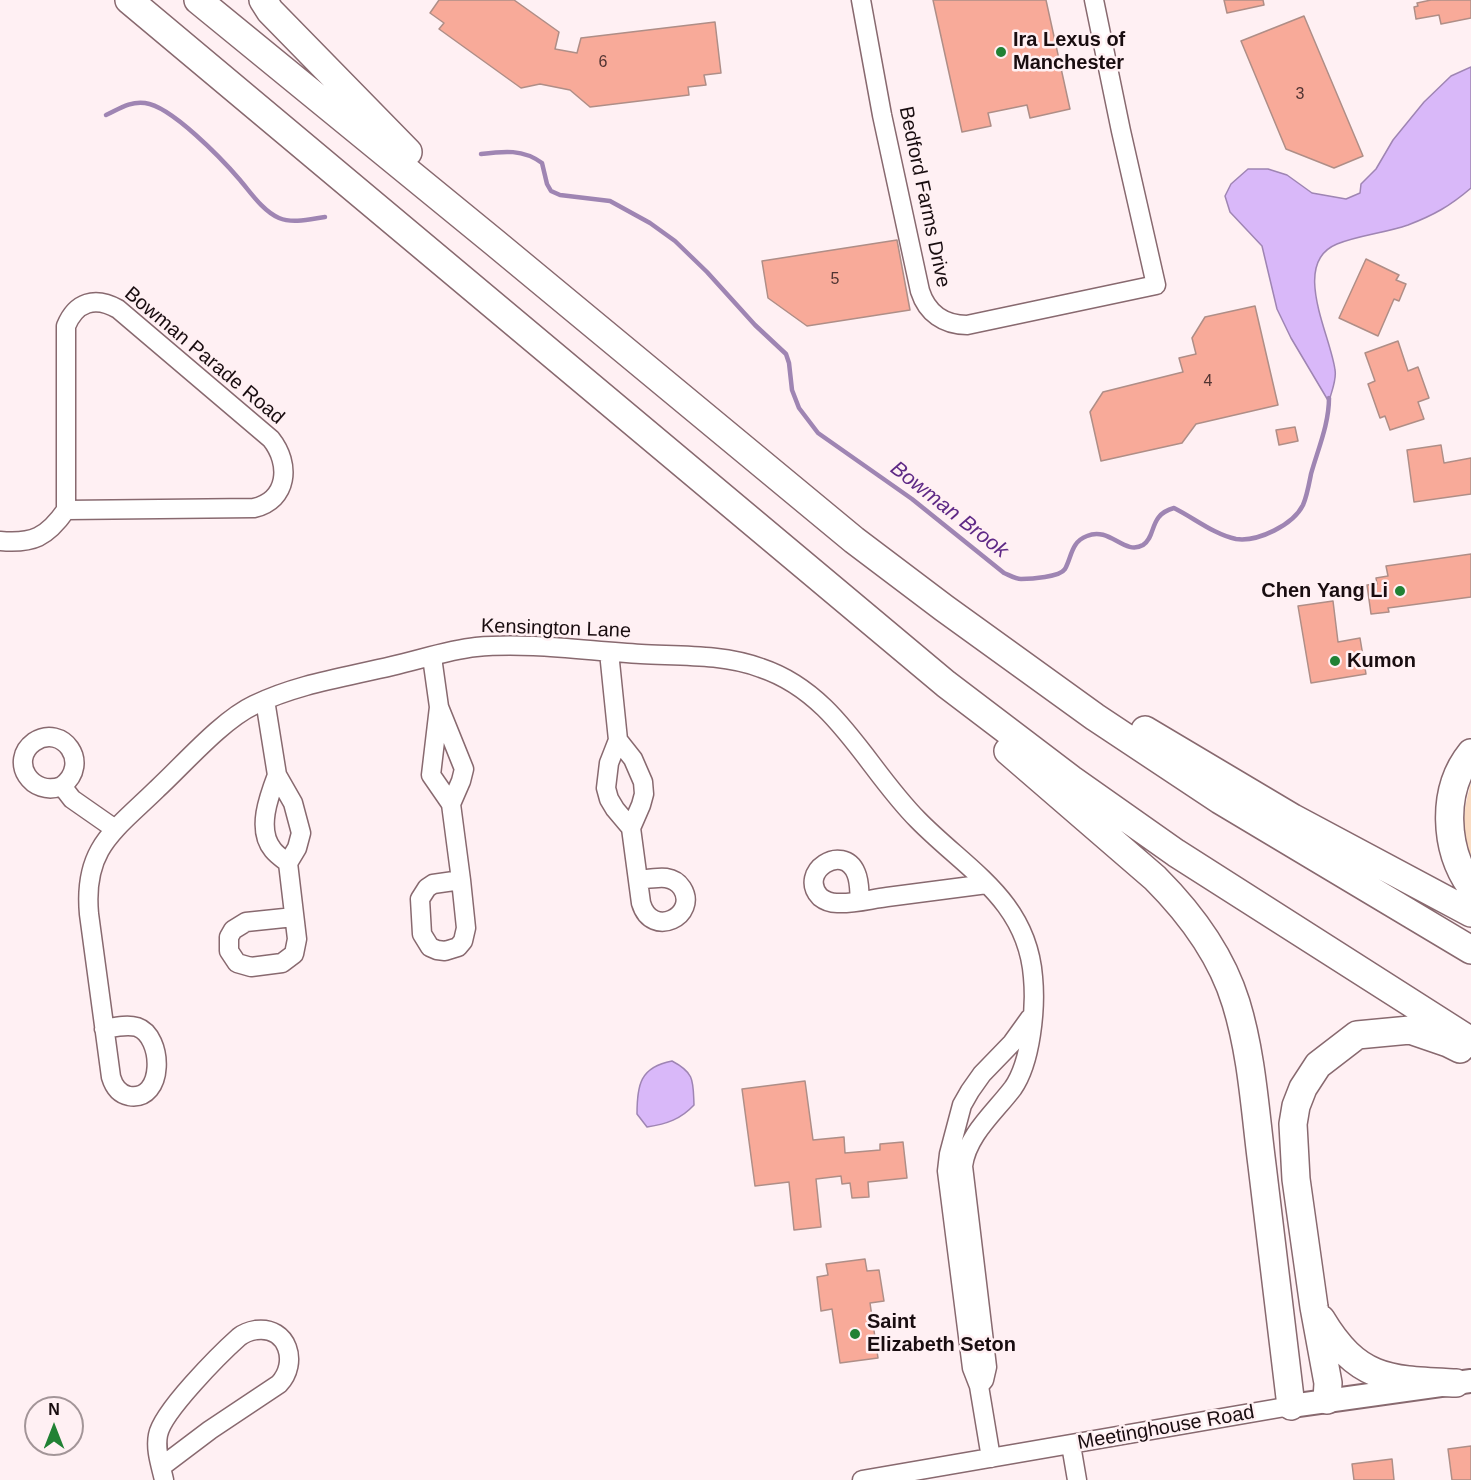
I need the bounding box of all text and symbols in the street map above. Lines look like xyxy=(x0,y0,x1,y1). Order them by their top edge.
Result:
place label: Ira Lexus of Manchester xyxy=(1013,28,1125,75)
marker: Ira Lexus of Manchester xyxy=(994,45,1008,59)
house number: 6 xyxy=(599,53,607,73)
house number: 3 xyxy=(1296,85,1304,105)
street label: Bedford Farms Drive xyxy=(893,104,955,290)
house number: 5 xyxy=(831,270,839,290)
street label: Bowman Parade Road xyxy=(119,282,289,430)
house number: 4 xyxy=(1204,372,1212,392)
water label: Bowman Brook xyxy=(885,456,1013,564)
place label: Chen Yang Li xyxy=(1261,579,1388,603)
marker: Chen Yang Li xyxy=(1393,584,1407,598)
street label: Kensington Lane xyxy=(481,614,631,644)
place label: Kumon xyxy=(1347,649,1416,673)
marker: Kumon xyxy=(1328,654,1342,668)
place label: Saint Elizabeth Seton xyxy=(867,1310,1016,1357)
marker: Saint Elizabeth Seton xyxy=(848,1327,862,1341)
north arrow xyxy=(24,1396,84,1456)
text: N xyxy=(48,1401,60,1418)
street label: Meetinghouse Road xyxy=(1076,1401,1256,1455)

